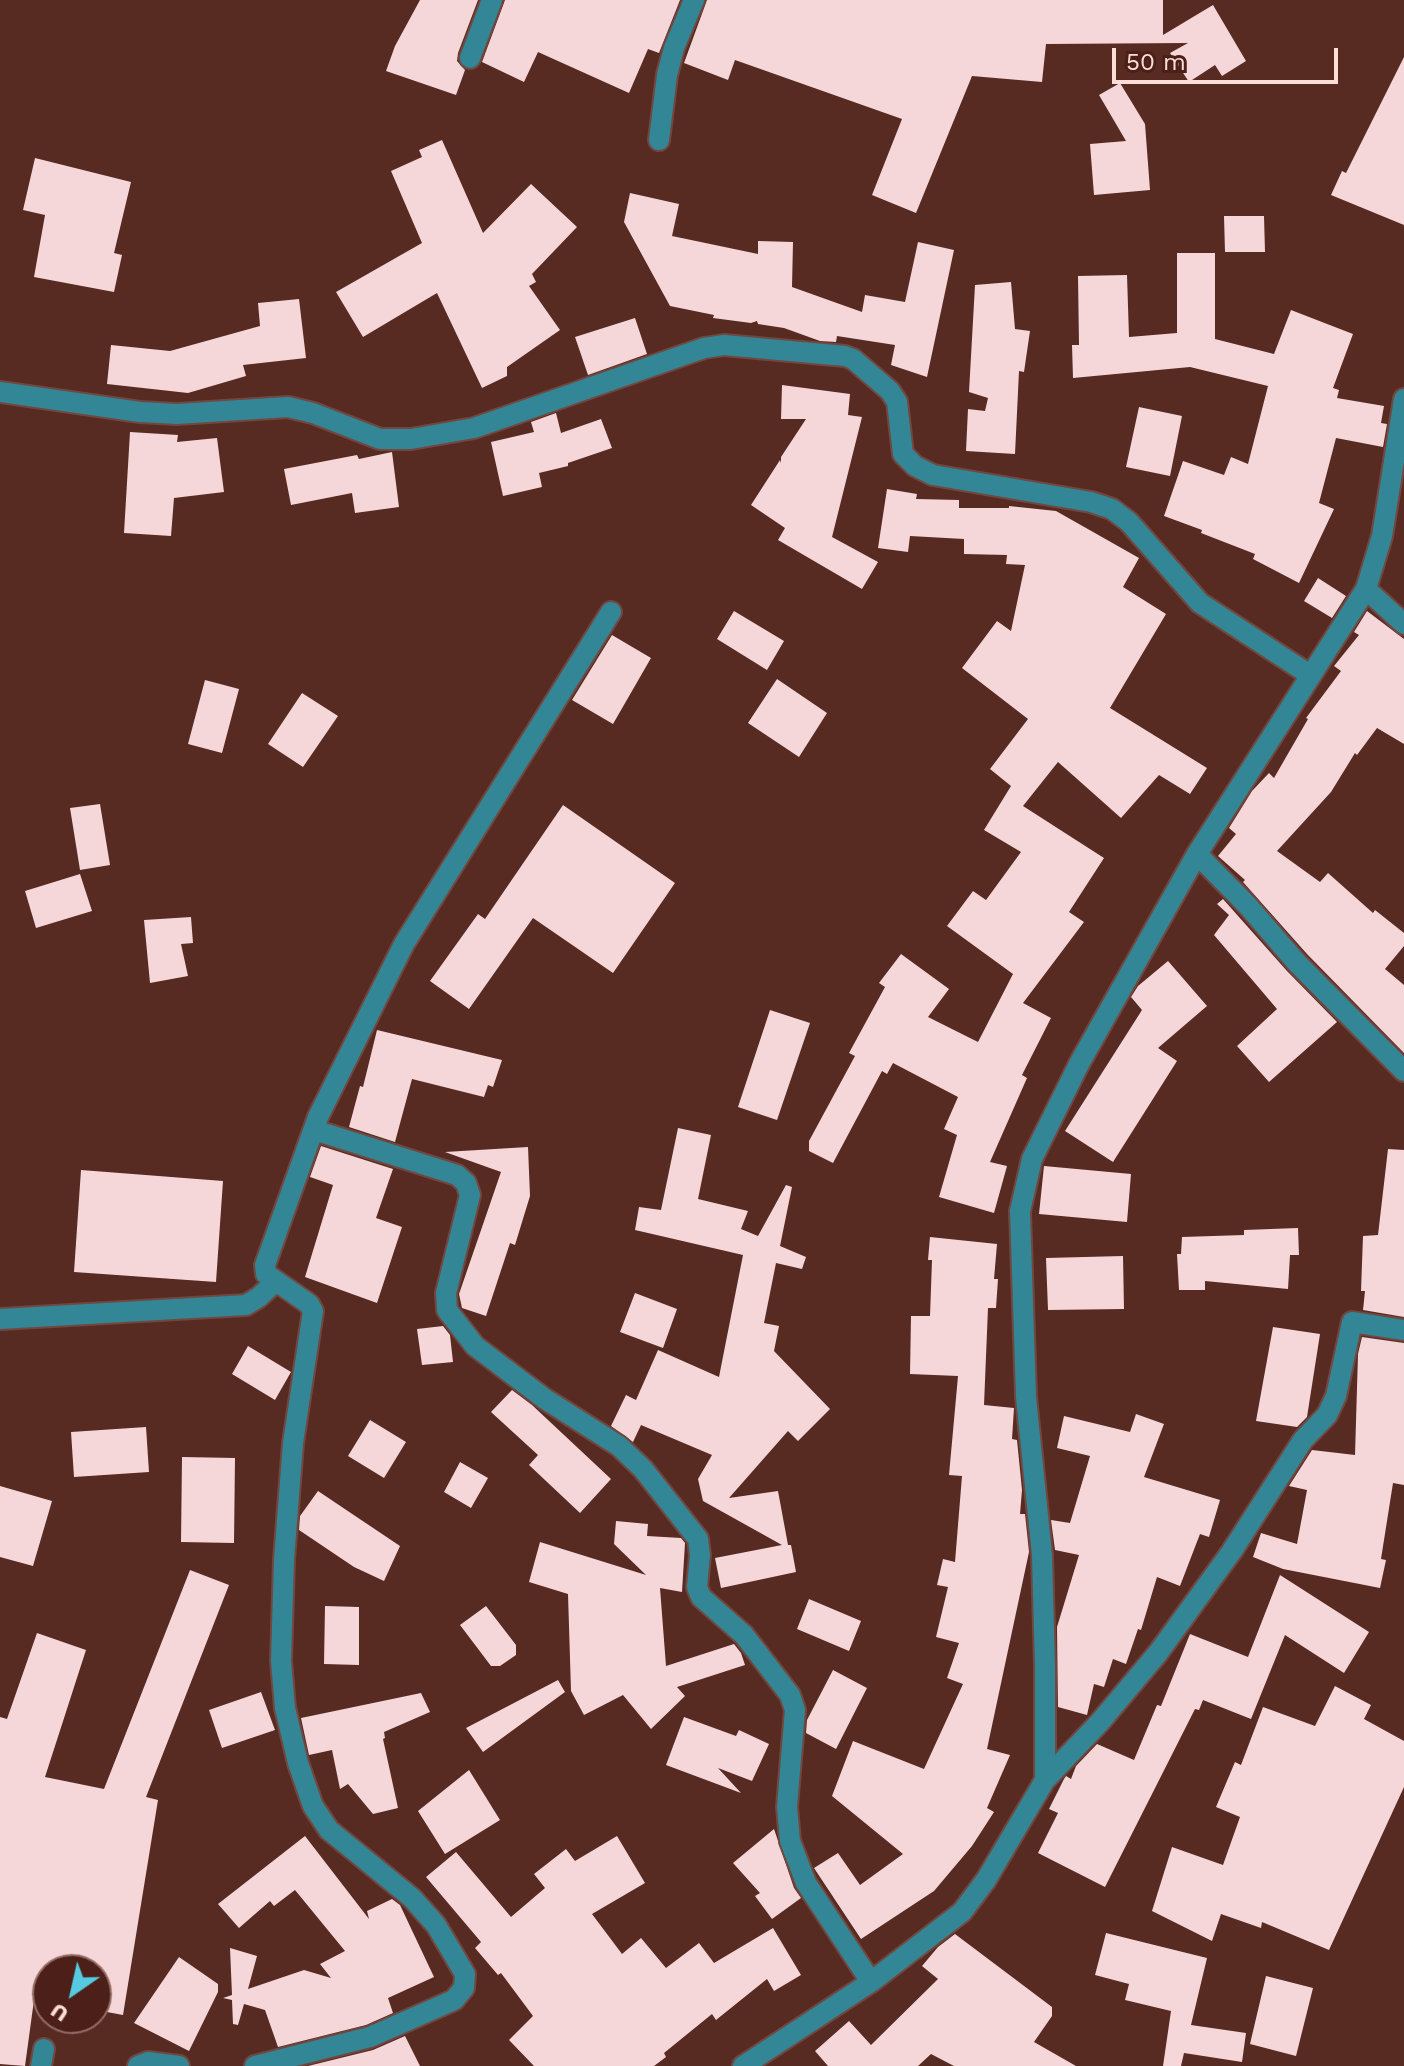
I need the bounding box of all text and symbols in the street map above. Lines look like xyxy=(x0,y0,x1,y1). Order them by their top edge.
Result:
scale bar xyxy=(1116,32,1342,82)
text: 50 m xyxy=(1126,48,1186,76)
north arrow xyxy=(32,1954,112,2034)
text: U xyxy=(46,1998,73,2027)

